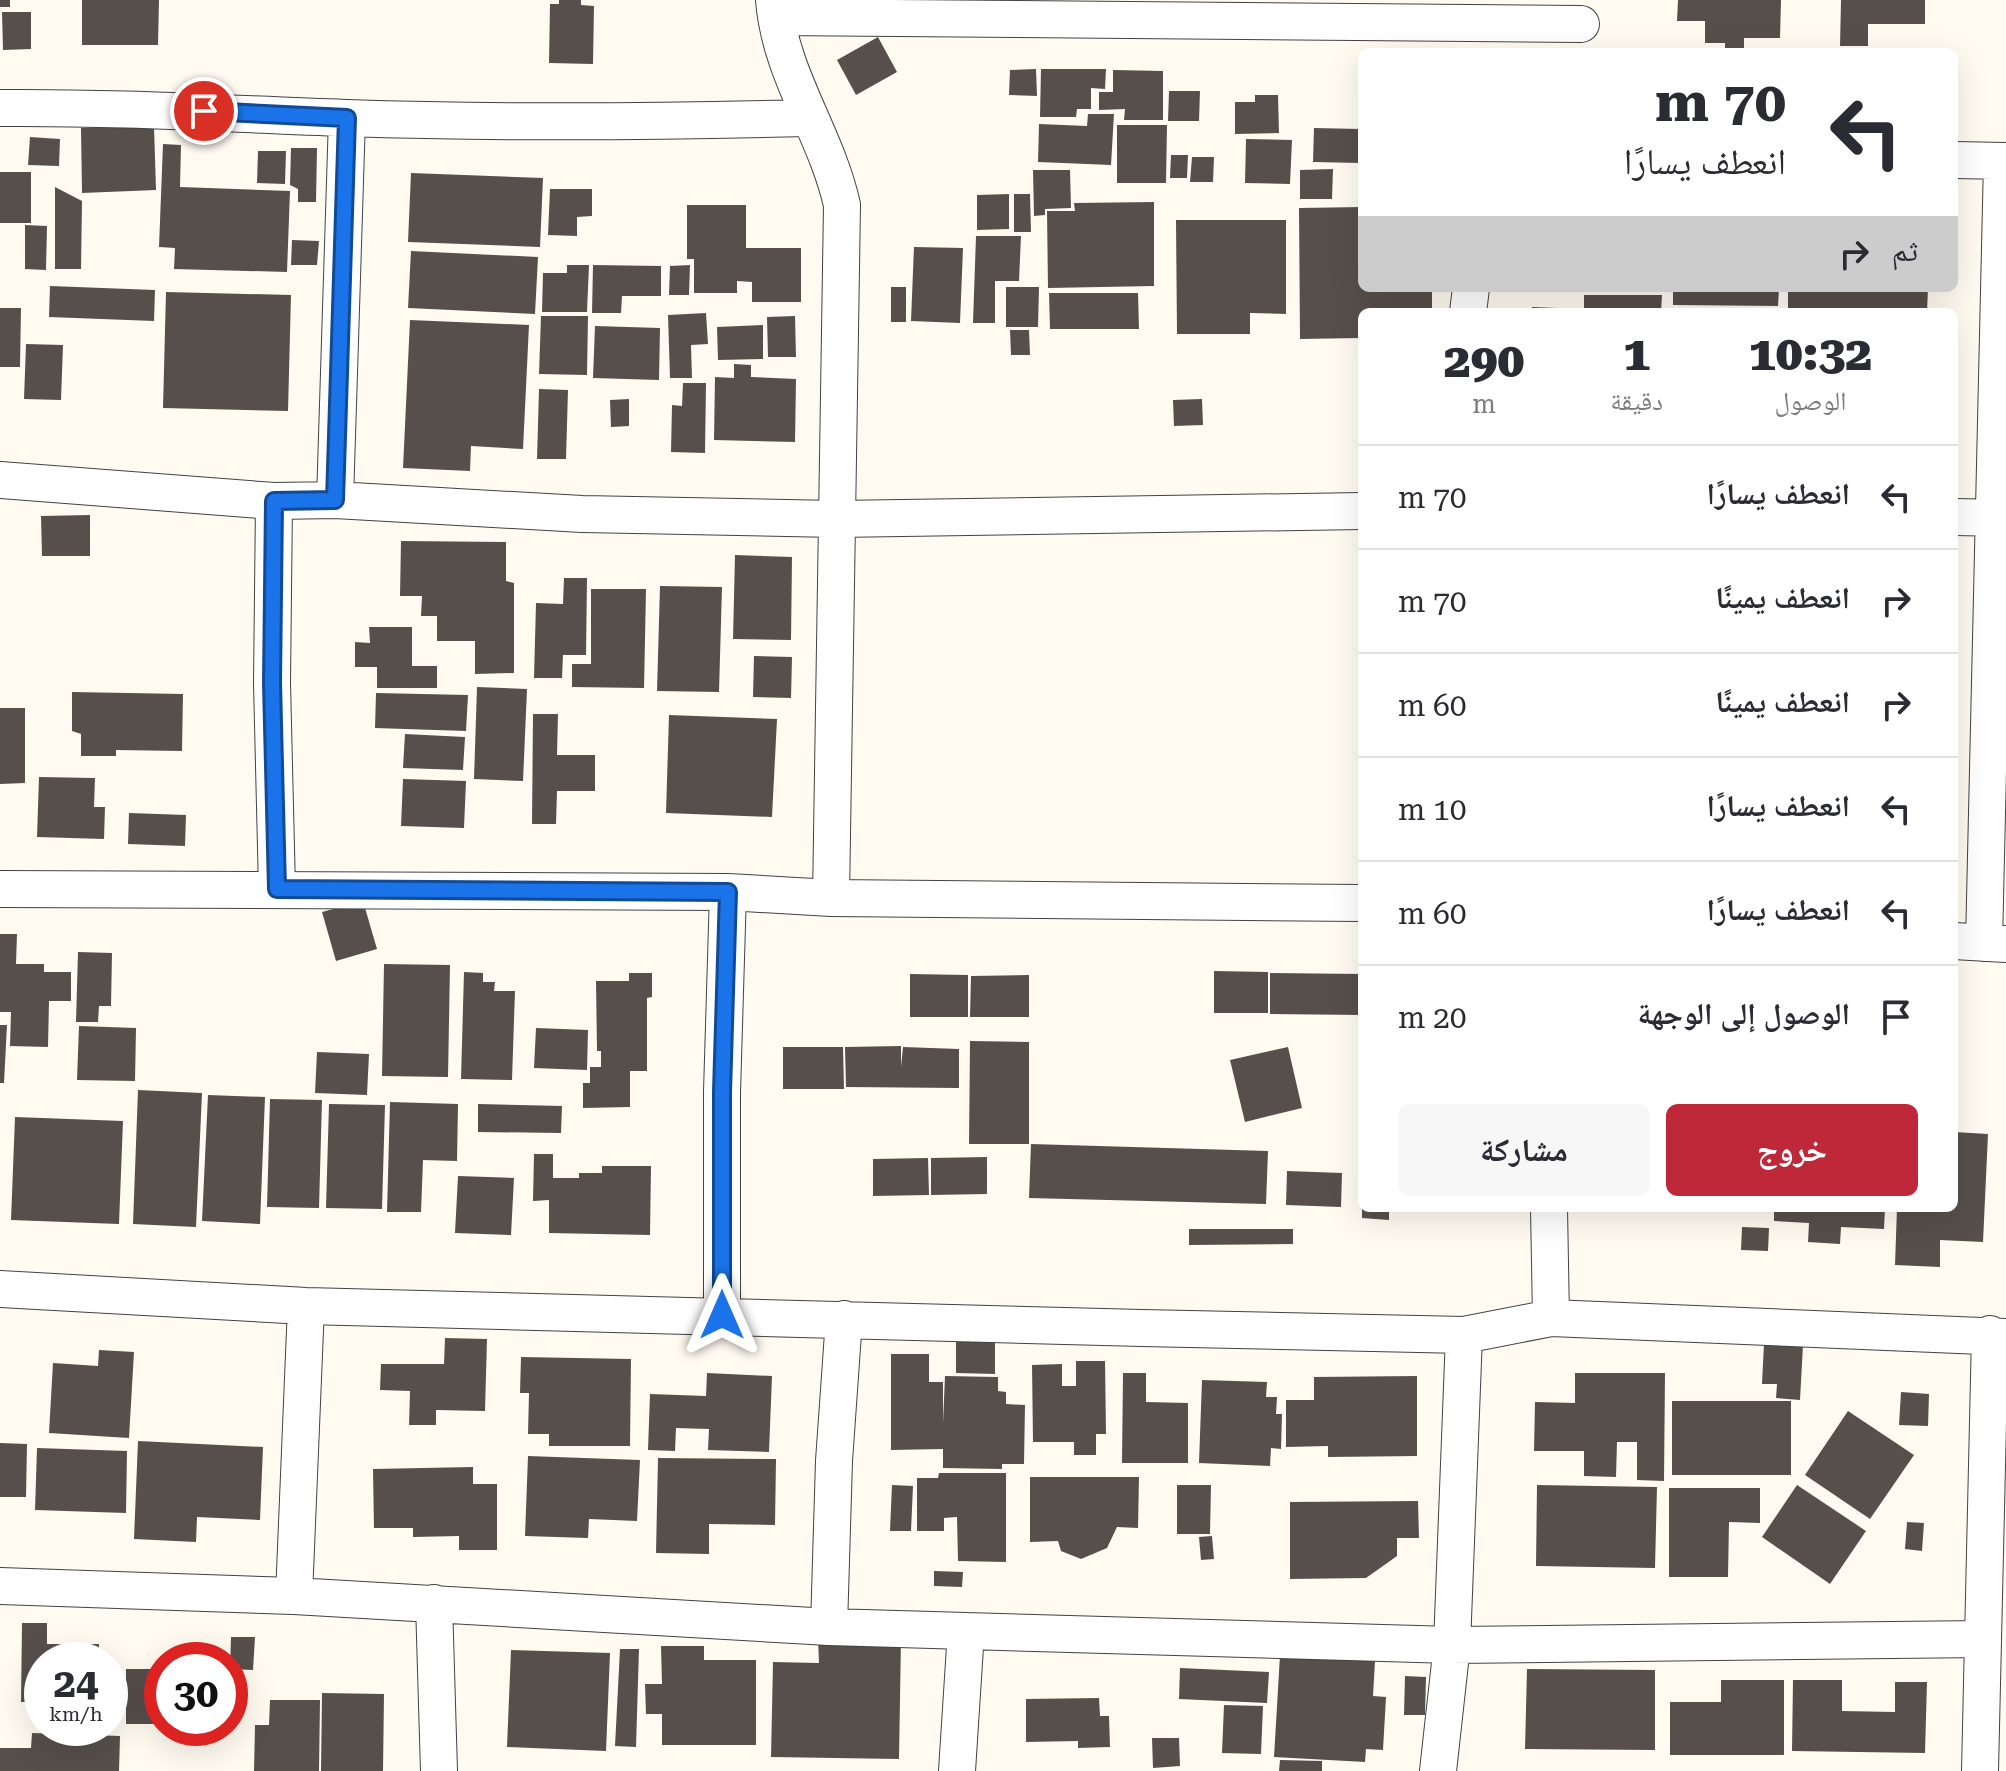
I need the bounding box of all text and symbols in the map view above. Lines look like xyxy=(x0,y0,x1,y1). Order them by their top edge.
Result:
text: 70 m xyxy=(1655,69,1786,135)
pin xyxy=(170,77,238,145)
icon: left xyxy=(1814,80,1918,184)
icon: arrive xyxy=(182,89,226,133)
text: انعطف يسارًا xyxy=(1624,141,1786,183)
icon: right xyxy=(1832,232,1876,276)
text: ثم xyxy=(1892,233,1918,268)
text: 1 xyxy=(1623,326,1650,382)
text: 10:32 xyxy=(1749,326,1872,382)
text: 290 xyxy=(1444,333,1524,389)
text: دقيقة xyxy=(1610,386,1663,416)
text: الوصول xyxy=(1775,386,1846,416)
text: m xyxy=(1472,389,1496,419)
icon: left xyxy=(1874,475,1918,519)
text: انعطف يسارًا xyxy=(1706,476,1850,511)
text: 70 m xyxy=(1398,480,1467,515)
icon: right xyxy=(1874,579,1918,623)
text: انعطف يمينًا xyxy=(1715,580,1850,615)
text: 70 m xyxy=(1398,584,1467,619)
icon: right xyxy=(1874,683,1918,727)
text: انعطف يمينًا xyxy=(1715,684,1850,719)
text: 60 m xyxy=(1398,688,1467,723)
icon: left xyxy=(1874,787,1918,831)
text: انعطف يسارًا xyxy=(1706,788,1850,823)
text: 10 m xyxy=(1398,792,1467,827)
icon: left xyxy=(1874,891,1918,935)
text: انعطف يسارًا xyxy=(1706,892,1850,927)
text: 60 m xyxy=(1398,896,1467,931)
icon: arrive xyxy=(1874,995,1918,1039)
text: الوصول إلى الوجهة xyxy=(1638,996,1850,1031)
text: 20 m xyxy=(1398,1000,1467,1035)
button: مشاركة xyxy=(1398,1104,1650,1196)
button: خروج xyxy=(1666,1104,1918,1196)
position arrow xyxy=(680,1273,764,1357)
speed limit sign: 30 xyxy=(144,1642,248,1746)
text: 24 xyxy=(54,1660,98,1707)
text: km/h xyxy=(49,1702,103,1726)

